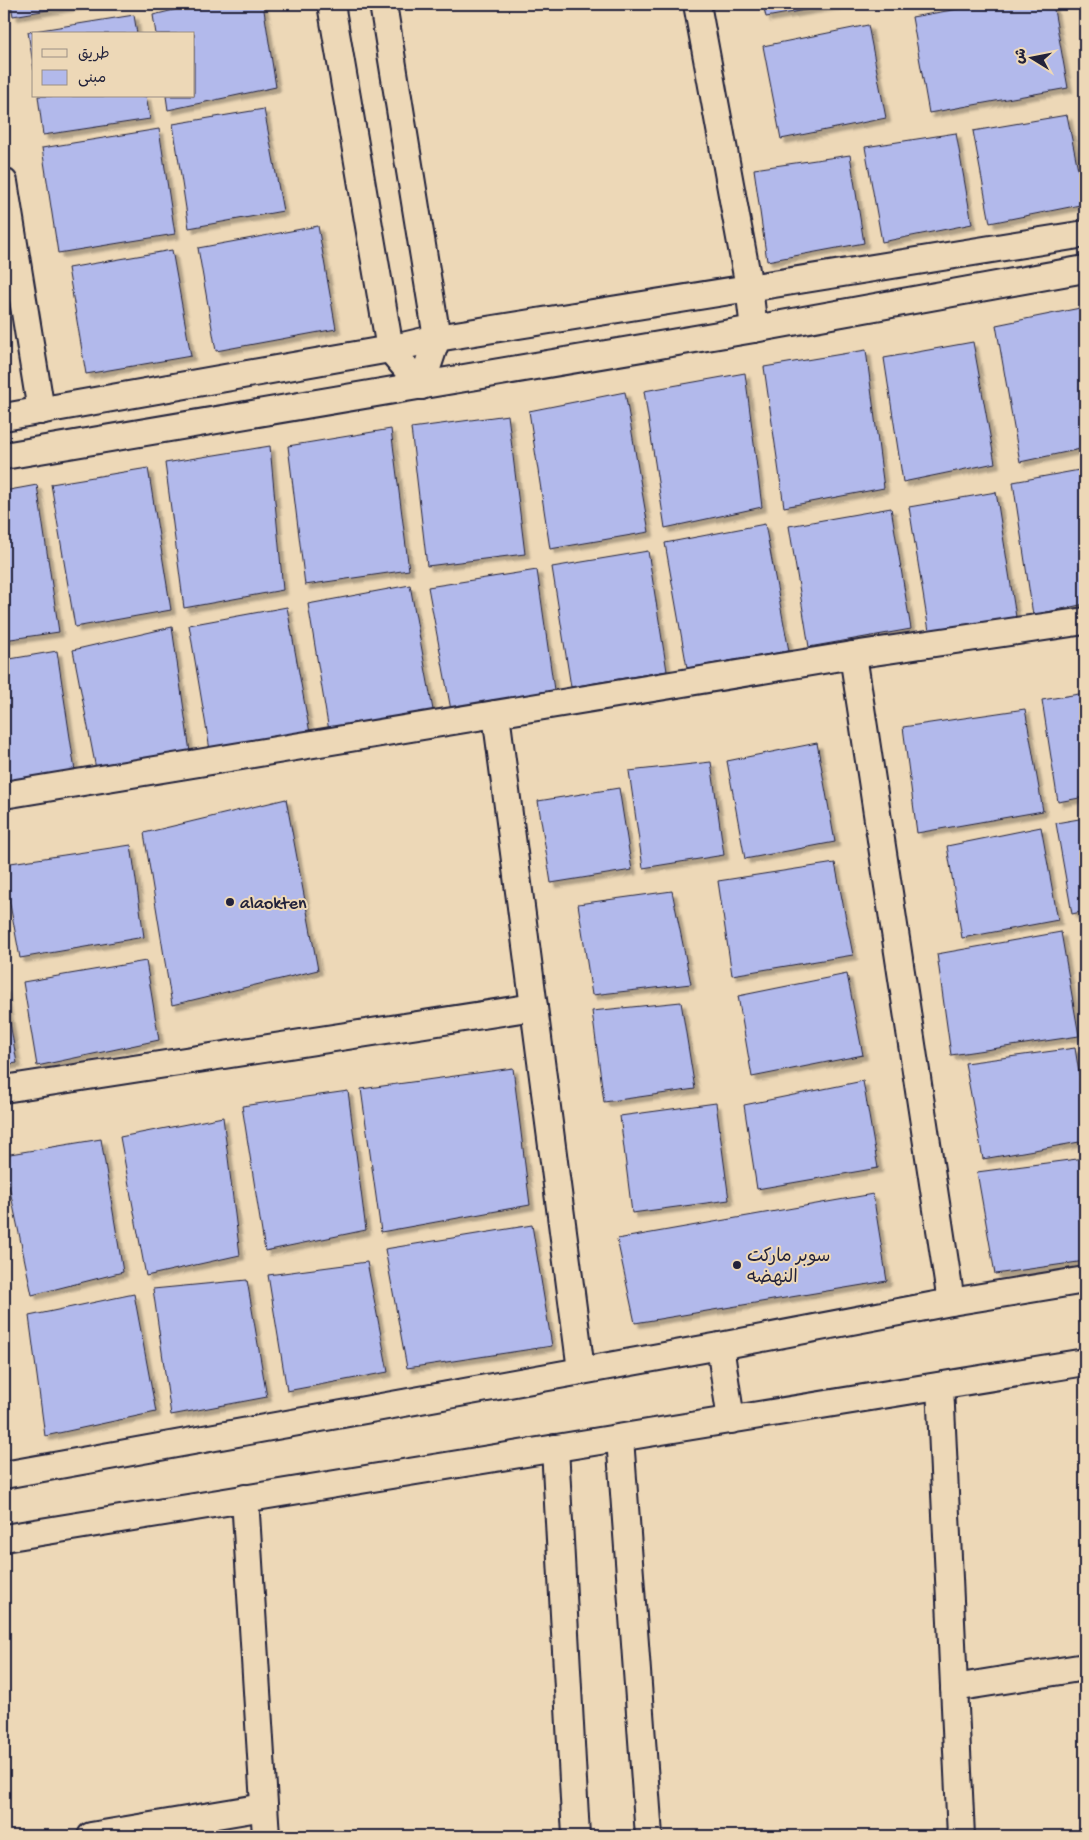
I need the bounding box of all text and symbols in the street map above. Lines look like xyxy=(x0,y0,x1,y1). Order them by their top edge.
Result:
legend xyxy=(32,32,195,98)
north arrow xyxy=(1006,32,1056,82)
text: طريق xyxy=(78,46,110,64)
text: ش xyxy=(1012,47,1031,65)
text: مبنى xyxy=(78,70,106,88)
place label: alaokten xyxy=(240,894,307,915)
marker: alaokten xyxy=(224,896,236,908)
place label: سوبر ماركت النهضه xyxy=(747,1247,830,1289)
marker: سوبر ماركت النهضه xyxy=(731,1259,743,1271)

